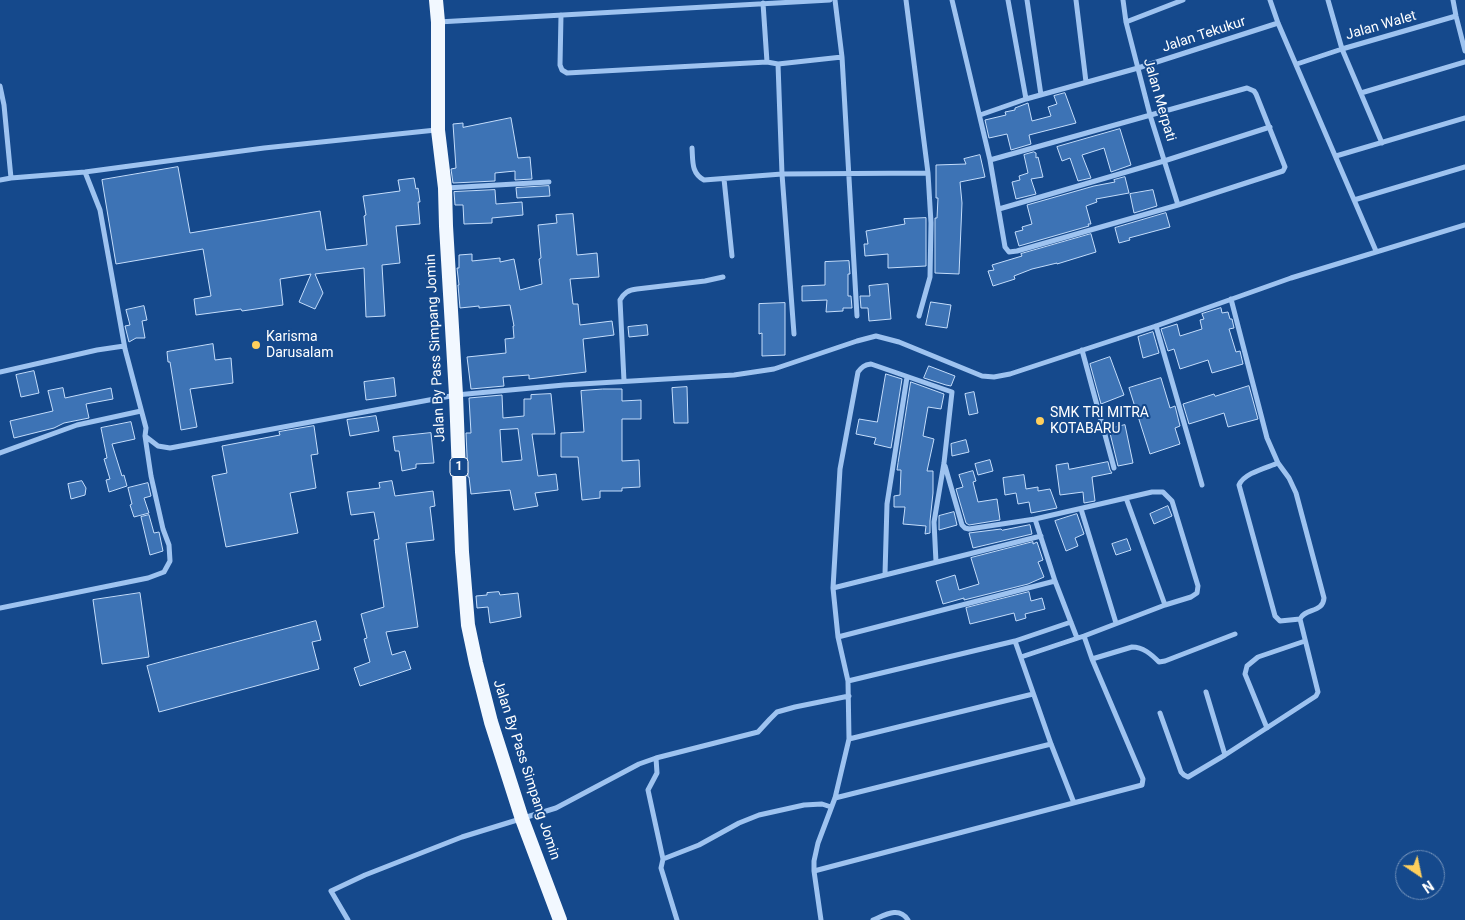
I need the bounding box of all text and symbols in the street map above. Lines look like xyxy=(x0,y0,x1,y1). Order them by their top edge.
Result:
street label: Jalan Walet xyxy=(1344,8,1418,44)
street label: Jalan Tekukur xyxy=(1160,14,1248,56)
street label: Jalan Merpati xyxy=(1139,57,1179,143)
street label: Jalan By Pass Simpang Jomin xyxy=(423,254,449,442)
place label: Karisma Darusalam xyxy=(266,329,333,362)
marker: Karisma Darusalam xyxy=(250,339,262,351)
place label: SMK TRI MITRA KOTABARU xyxy=(1050,405,1149,438)
marker: SMK TRI MITRA KOTABARU xyxy=(1034,415,1046,427)
road number: 1 xyxy=(450,458,468,477)
street label: Jalan By Pass Simpang Jomin xyxy=(489,678,563,862)
north arrow xyxy=(1395,850,1445,900)
text: N xyxy=(1419,877,1436,896)

